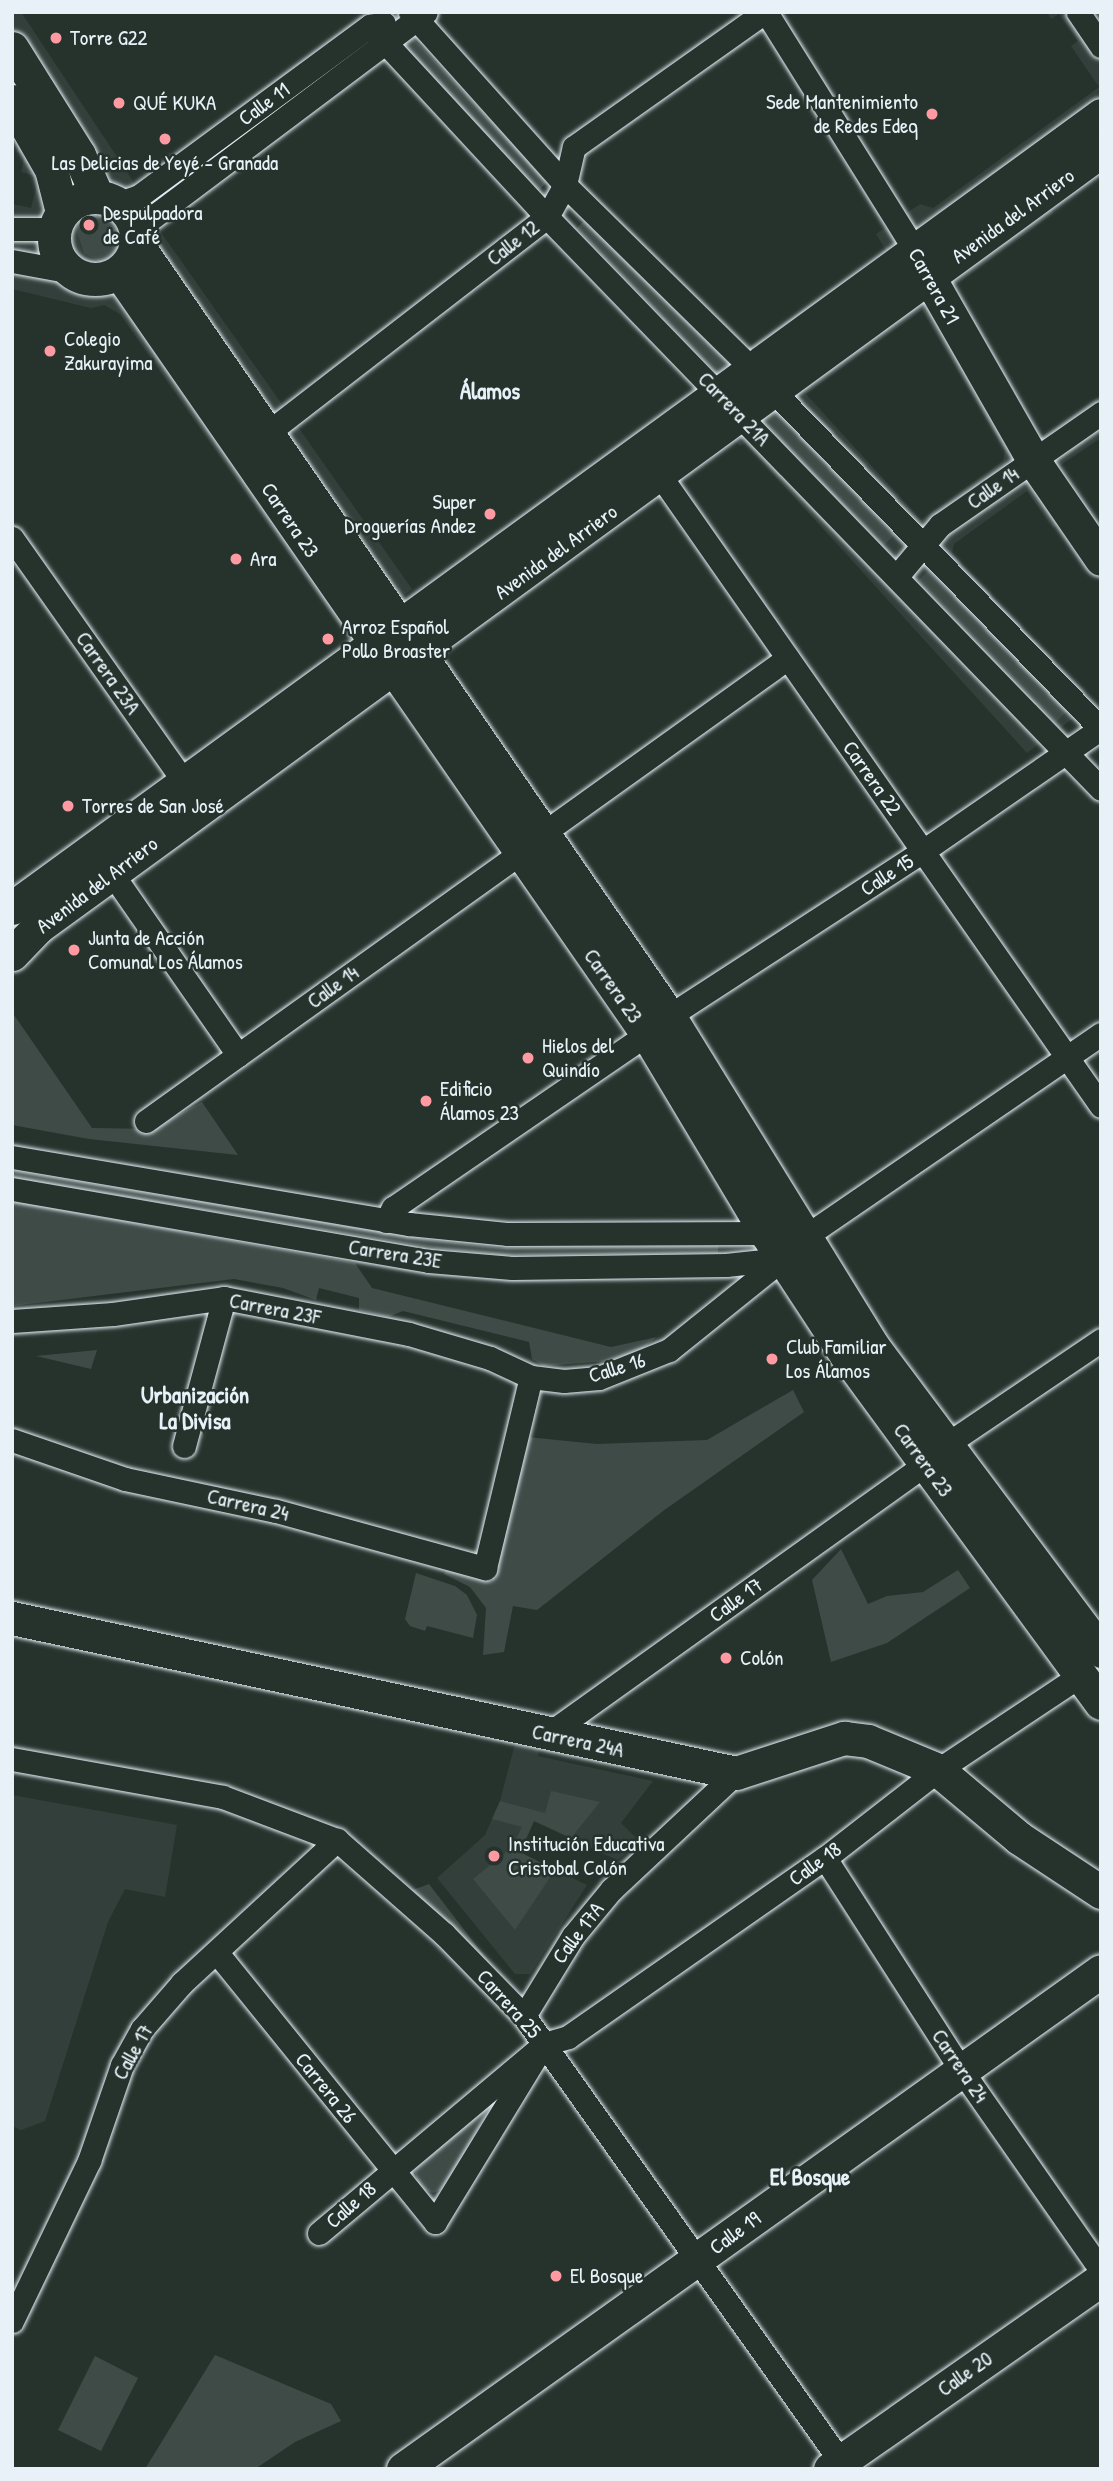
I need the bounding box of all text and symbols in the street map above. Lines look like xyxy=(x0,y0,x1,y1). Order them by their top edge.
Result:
place label: Torre G22 xyxy=(70,25,147,51)
marker: Torre G22 xyxy=(48,30,64,46)
street label: Calle 11 xyxy=(233,77,295,131)
place label: Sede Mantenimiento de Redes Edeq xyxy=(766,89,918,139)
place label: QUÉ KUKA xyxy=(133,90,216,116)
marker: QUÉ KUKA xyxy=(111,95,127,111)
marker: Sede Mantenimiento de Redes Edeq xyxy=(924,106,940,122)
marker: Las Delicias de Yeyé - Granada xyxy=(157,131,173,147)
place label: Las Delicias de Yeyé - Granada xyxy=(52,150,278,176)
street label: Avenida del Arriero xyxy=(947,163,1079,269)
place label: Despulpadora de Café xyxy=(103,200,203,250)
street label: Calle 12 xyxy=(482,215,544,271)
marker: Despulpadora de Café xyxy=(81,217,97,233)
street label: Carrera 21 xyxy=(903,244,965,328)
place label: Colegio Zakurayima xyxy=(64,326,152,376)
marker: Colegio Zakurayima xyxy=(42,343,58,359)
street label: Carrera 21A xyxy=(693,367,775,451)
district label: Álamos xyxy=(460,377,520,405)
street label: Calle 14 xyxy=(962,461,1024,515)
street label: Carrera 23 xyxy=(256,478,324,562)
place label: Super Droguerías Andez xyxy=(344,489,476,539)
street label: Avenida del Arriero xyxy=(490,499,622,605)
marker: Super Droguerías Andez xyxy=(482,506,498,522)
place label: Ara xyxy=(250,546,277,572)
marker: Ara xyxy=(228,551,244,567)
place label: Arroz Español Pollo Broaster xyxy=(342,614,450,664)
street label: Carrera 23A xyxy=(70,627,146,719)
marker: Arroz Español Pollo Broaster xyxy=(320,631,336,647)
street label: Carrera 22 xyxy=(837,736,907,820)
place label: Torres de San José xyxy=(82,793,224,819)
marker: Torres de San José xyxy=(60,798,76,814)
street label: Avenida del Arriero xyxy=(31,831,163,939)
street label: Calle 15 xyxy=(856,849,918,901)
place label: Junta de Acción Comunal Los Álamos xyxy=(88,925,243,975)
marker: Junta de Acción Comunal Los Álamos xyxy=(66,942,82,958)
street label: Carrera 23 xyxy=(578,944,648,1028)
street label: Calle 14 xyxy=(302,960,364,1014)
place label: Hielos del Quindío xyxy=(542,1033,614,1083)
marker: Hielos del Quindío xyxy=(520,1050,536,1066)
place label: Edificio Álamos 23 xyxy=(440,1076,519,1126)
marker: Edificio Álamos 23 xyxy=(418,1093,434,1109)
street label: Carrera 23E xyxy=(347,1234,443,1274)
street label: Carrera 23F xyxy=(227,1288,323,1330)
place label: Club Familiar Los Álamos xyxy=(786,1334,887,1384)
street label: Calle 16 xyxy=(586,1347,648,1389)
marker: Club Familiar Los Álamos xyxy=(764,1351,780,1367)
district label: Urbanización La Divisa xyxy=(141,1381,249,1435)
street label: Carrera 23 xyxy=(888,1418,958,1502)
street label: Carrera 24 xyxy=(205,1483,291,1527)
street label: Calle 17 xyxy=(704,1572,768,1628)
place label: Colón xyxy=(740,1645,784,1671)
marker: Colón xyxy=(718,1650,734,1666)
street label: Carrera 24A xyxy=(530,1719,626,1763)
place label: Institución Educativa Cristobal Colón xyxy=(508,1831,665,1881)
street label: Calle 18 xyxy=(784,1837,846,1891)
marker: Institución Educativa Cristobal Colón xyxy=(486,1848,502,1864)
street label: Calle 17A xyxy=(547,1897,609,1969)
street label: Carrera 25 xyxy=(471,1964,547,2044)
street label: Calle 17 xyxy=(107,2020,159,2084)
street label: Carrera 24 xyxy=(926,2025,994,2107)
street label: Carrera 26 xyxy=(290,2048,362,2128)
district label: El Bosque xyxy=(770,2163,850,2191)
street label: Calle 18 xyxy=(321,2176,381,2234)
street label: Calle 19 xyxy=(704,2206,766,2260)
place label: El Bosque xyxy=(570,2263,643,2289)
marker: El Bosque xyxy=(548,2268,564,2284)
street label: Calle 20 xyxy=(933,2346,997,2402)

